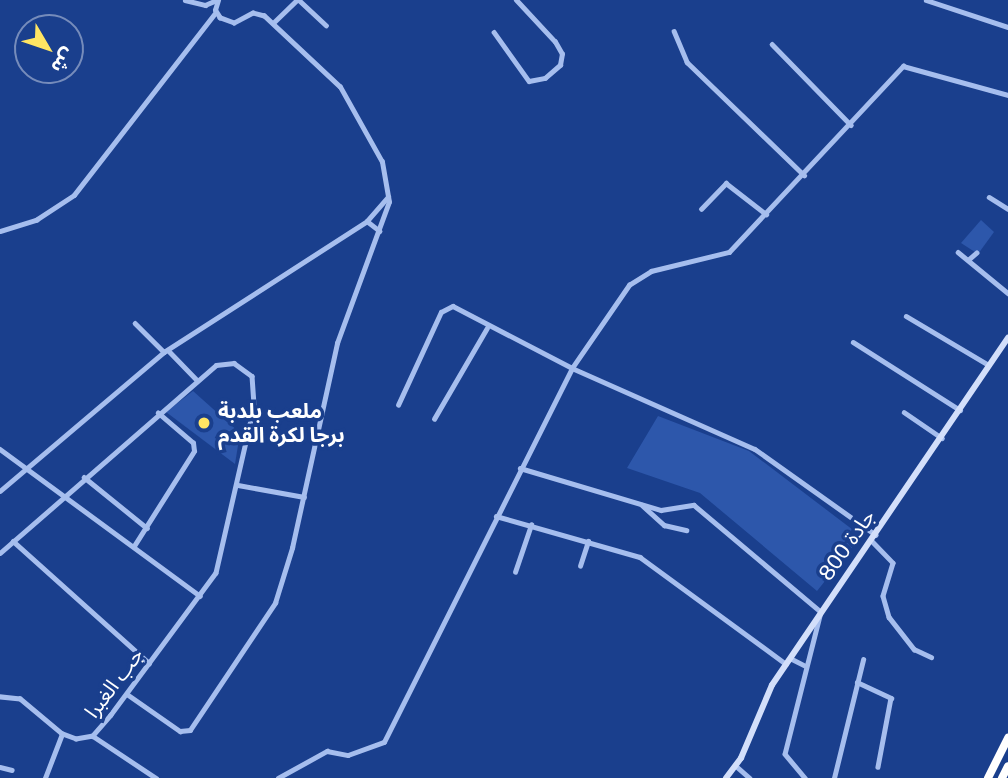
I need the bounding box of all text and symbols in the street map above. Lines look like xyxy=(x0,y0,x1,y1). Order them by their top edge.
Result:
north arrow xyxy=(14,14,84,84)
text: ش xyxy=(47,44,81,78)
place label: ملعب بلدبة برجا لكرة القدم xyxy=(218,398,345,448)
marker: ملعب بلدبة برجا لكرة القدم xyxy=(196,415,212,431)
street label: جادة 800 xyxy=(813,505,881,585)
street label: جب الغبرا xyxy=(79,643,149,723)

